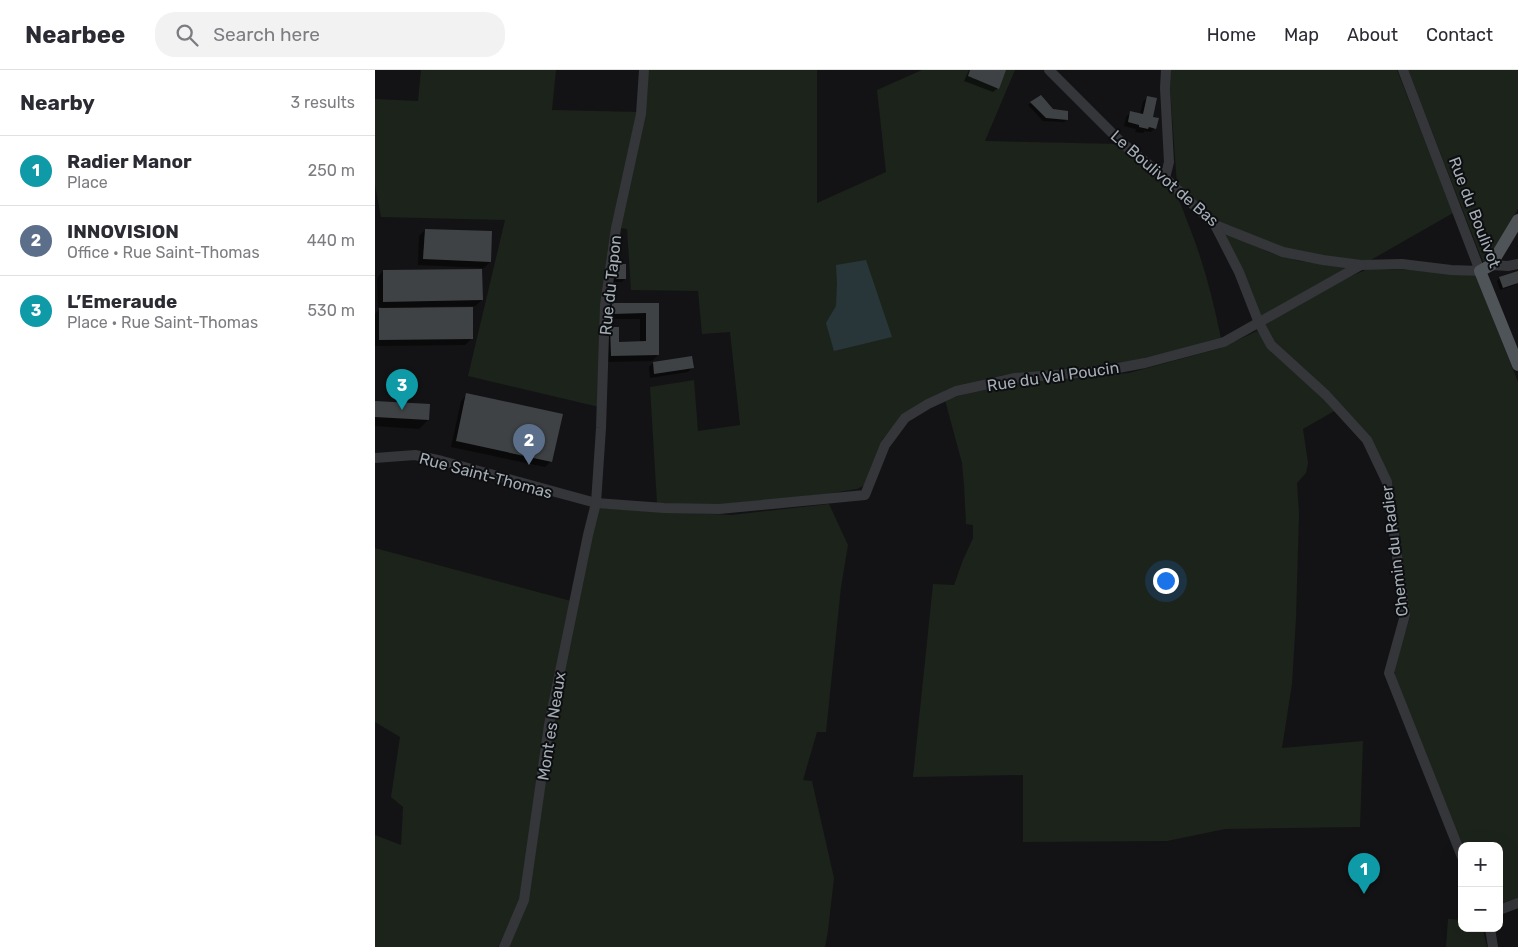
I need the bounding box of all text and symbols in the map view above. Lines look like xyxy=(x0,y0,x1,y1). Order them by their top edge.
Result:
search box xyxy=(155,12,505,57)
text: Nearbee xyxy=(25,21,125,49)
icon: search xyxy=(173,21,201,49)
text: Search here xyxy=(213,23,320,46)
text: Home xyxy=(1207,24,1256,46)
text: Map xyxy=(1284,24,1319,46)
text: About xyxy=(1347,24,1398,46)
text: Contact xyxy=(1426,24,1493,46)
text: Nearby xyxy=(20,90,95,115)
text: 3 results xyxy=(290,93,355,112)
street label: Le Boulivot de Bas xyxy=(1107,126,1223,230)
text: Radier Manor xyxy=(67,150,192,173)
street label: Rue du Boulivot xyxy=(1445,154,1504,270)
text: 1 xyxy=(32,161,40,180)
text: 250 m xyxy=(308,161,355,180)
text: Place xyxy=(67,173,108,192)
text: INNOVISION xyxy=(67,220,179,243)
text: 2 xyxy=(31,231,41,250)
text: 440 m xyxy=(307,231,355,250)
street label: Rue du Tapon xyxy=(596,234,625,336)
text: Office · Rue Saint-Thomas xyxy=(67,243,260,262)
text: L’Emeraude xyxy=(67,290,177,313)
text: 3 xyxy=(31,301,41,320)
text: 530 m xyxy=(308,301,355,320)
text: Place · Rue Saint-Thomas xyxy=(67,313,258,332)
street label: Rue du Val Poucin xyxy=(986,358,1120,395)
pin: 3 xyxy=(386,369,418,410)
pin: 2 xyxy=(513,424,545,465)
street label: Rue Saint-Thomas xyxy=(417,449,555,502)
street label: Chemin du Radier xyxy=(1377,484,1412,618)
your location xyxy=(1153,568,1179,594)
street label: Mont es Neaux xyxy=(534,670,570,782)
map controls xyxy=(1458,842,1503,932)
button: + xyxy=(1458,842,1503,887)
pin: 1 xyxy=(1348,853,1380,894)
button: − xyxy=(1458,887,1503,932)

